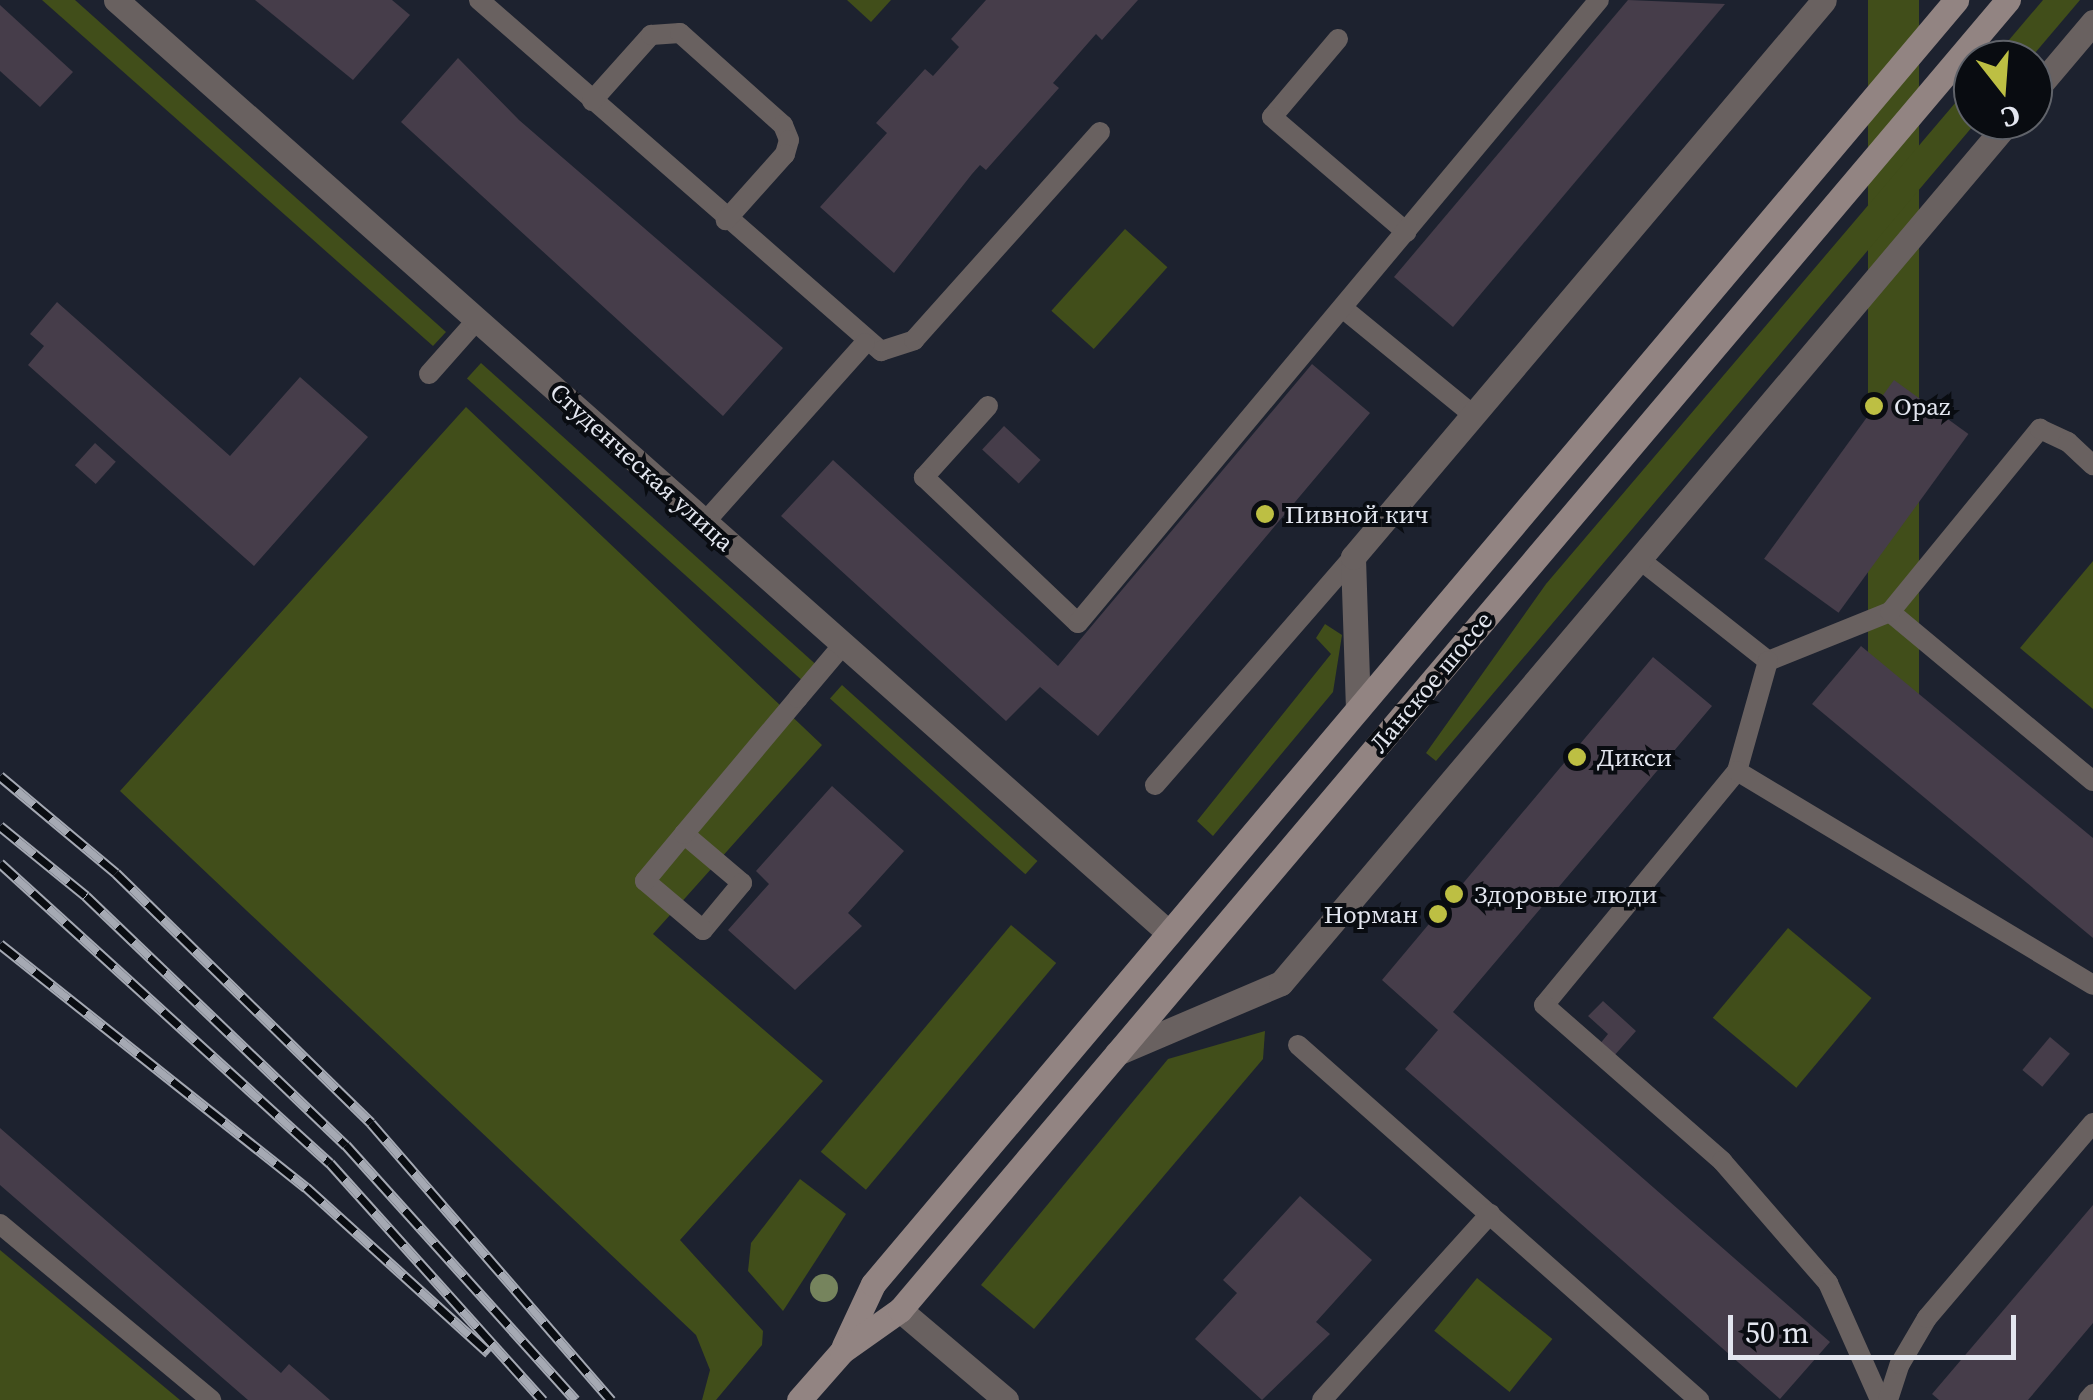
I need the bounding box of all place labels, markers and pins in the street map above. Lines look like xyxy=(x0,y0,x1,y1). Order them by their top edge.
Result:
place label: Opaz xyxy=(1894,391,1950,421)
marker: Opaz xyxy=(1863,395,1885,417)
place label: Пивной кич xyxy=(1285,499,1428,529)
marker: Пивной кич xyxy=(1254,503,1276,525)
place label: Дикси xyxy=(1597,742,1672,772)
marker: Дикси xyxy=(1566,746,1588,768)
place label: Здоровые люди xyxy=(1474,879,1657,909)
marker: Здоровые люди xyxy=(1443,883,1465,905)
place label: Норман xyxy=(1324,899,1418,929)
marker: Норман xyxy=(1427,903,1449,925)

